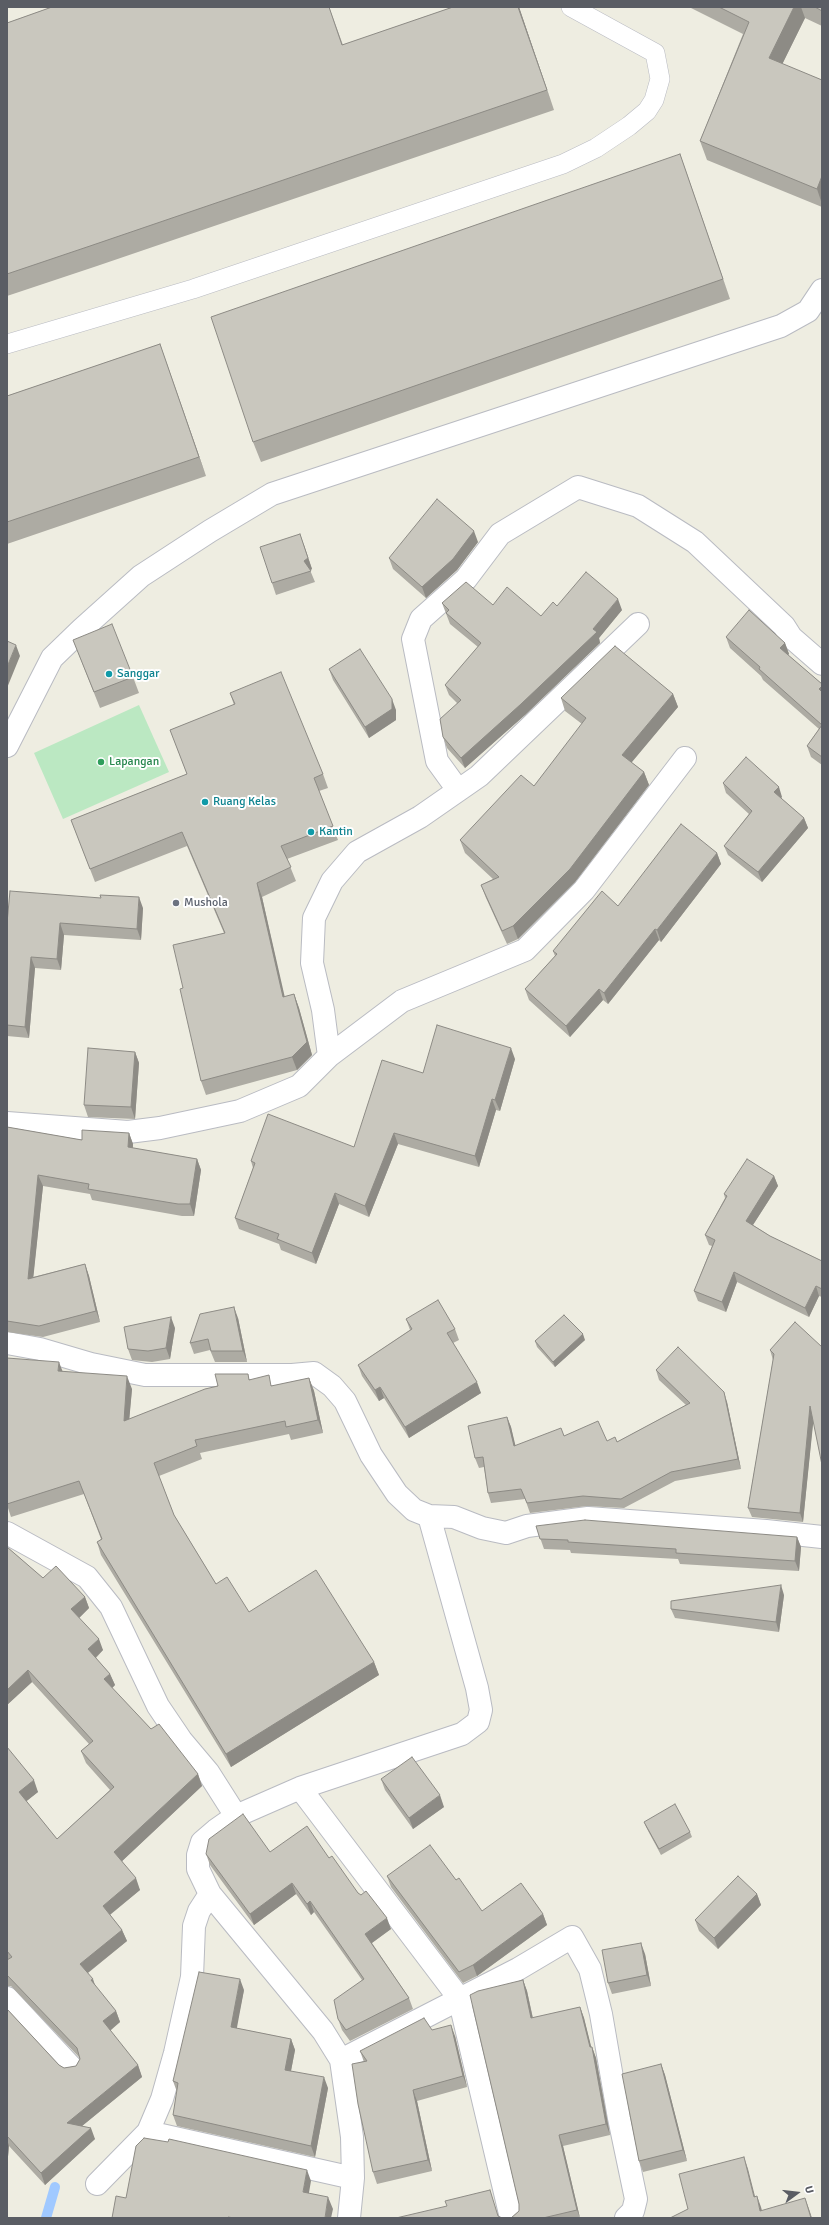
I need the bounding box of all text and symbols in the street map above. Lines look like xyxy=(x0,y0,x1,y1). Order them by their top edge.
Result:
place label: Sanggar xyxy=(117,667,159,681)
marker: Sanggar xyxy=(104,669,114,679)
place label: Lapangan xyxy=(109,755,159,769)
marker: Lapangan xyxy=(96,757,106,767)
place label: Ruang Kelas xyxy=(213,795,276,809)
marker: Ruang Kelas xyxy=(200,797,210,807)
place label: Kantin xyxy=(319,825,353,839)
marker: Kantin xyxy=(306,827,316,837)
place label: Mushola xyxy=(184,896,228,910)
marker: Mushola xyxy=(171,898,181,908)
north arrow xyxy=(777,2173,817,2213)
text: U xyxy=(802,2184,816,2195)

